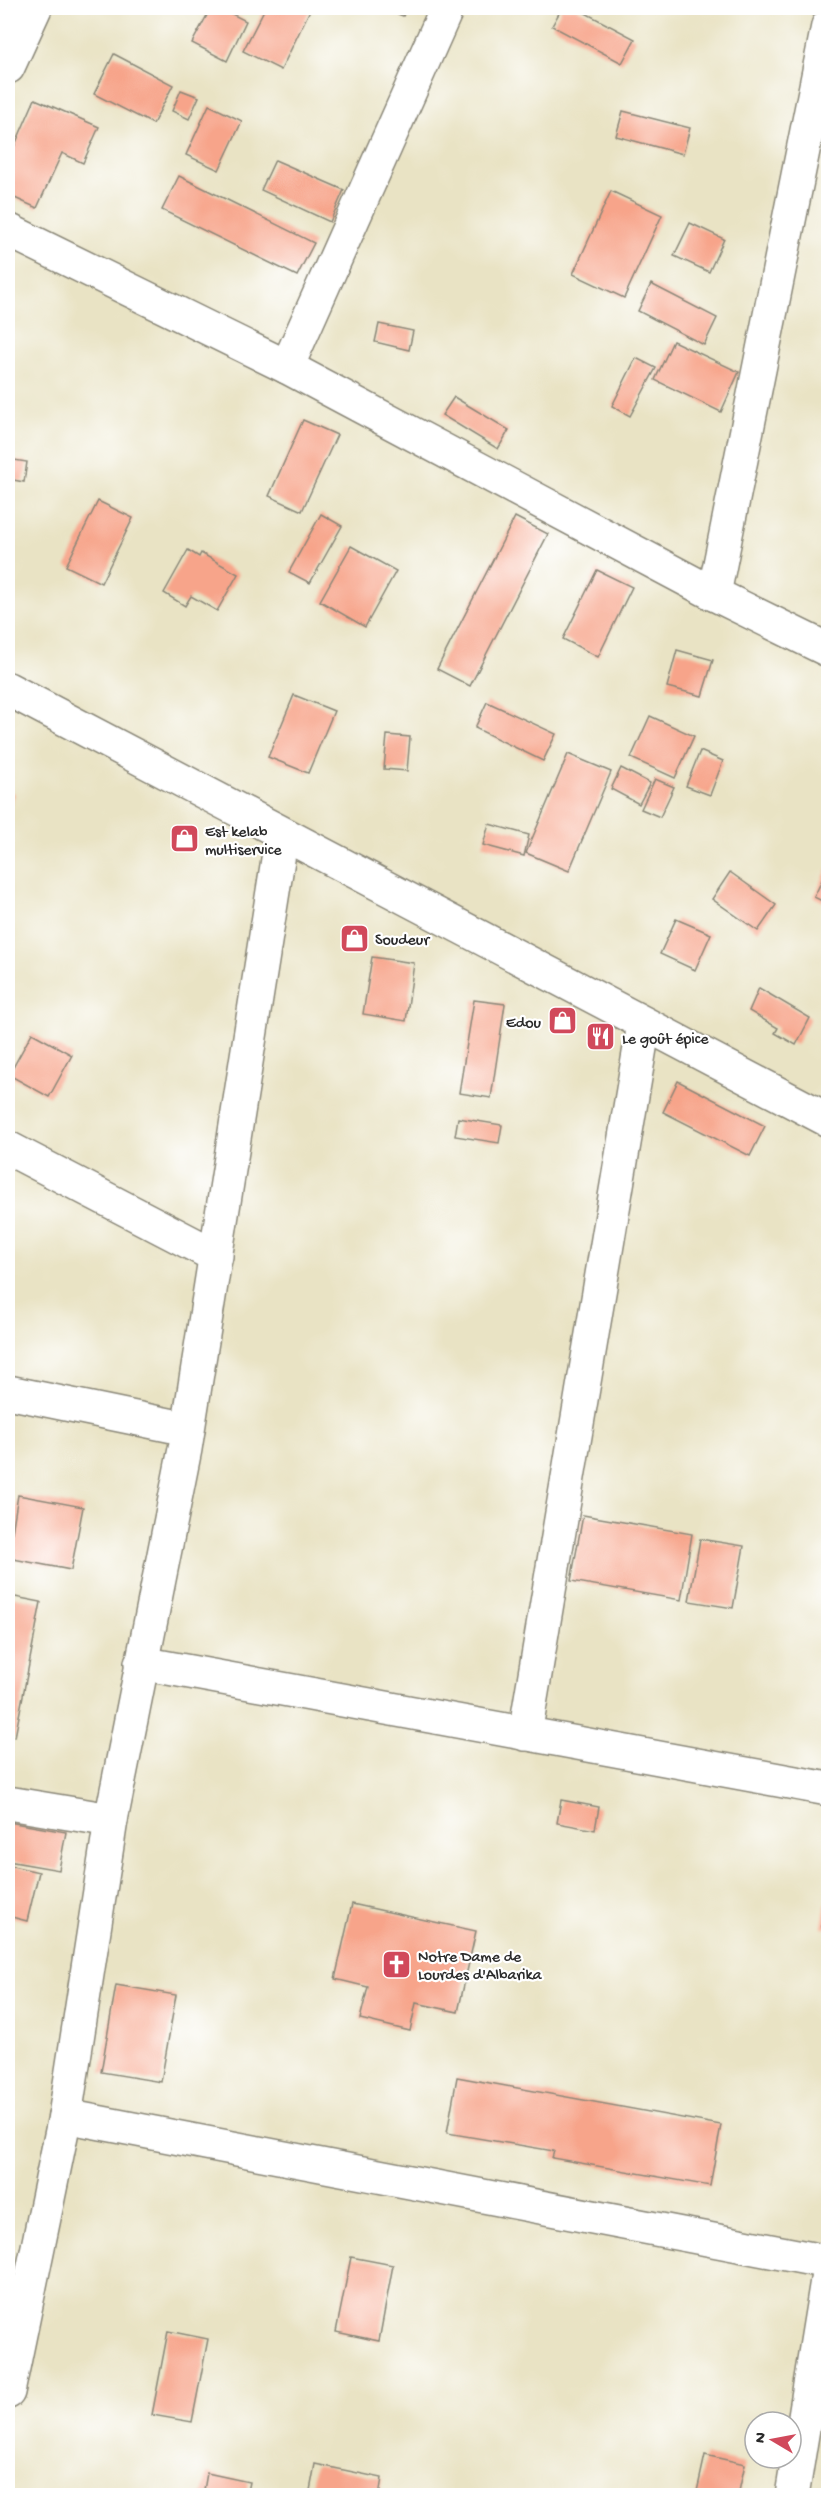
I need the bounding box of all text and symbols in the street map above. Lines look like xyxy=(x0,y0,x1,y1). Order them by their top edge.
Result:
shop icon: Est kelab multiservice xyxy=(168,823,200,855)
place label: Est kelab multiservice xyxy=(205,824,282,861)
shop icon: Soudeur xyxy=(338,922,370,954)
place label: Soudeur xyxy=(375,932,430,951)
shop icon: Edou xyxy=(546,1005,578,1037)
place label: Edou xyxy=(506,1015,541,1034)
restaurant icon: Le goût épice xyxy=(585,1021,617,1053)
place label: Le goût épice xyxy=(622,1031,709,1050)
church icon: Notre Dame de Lourdes d'Albarika xyxy=(381,1948,413,1980)
place label: Notre Dame de Lourdes d'Albarika xyxy=(418,1949,543,1986)
north arrow xyxy=(743,2410,803,2470)
text: N xyxy=(751,2431,772,2445)

